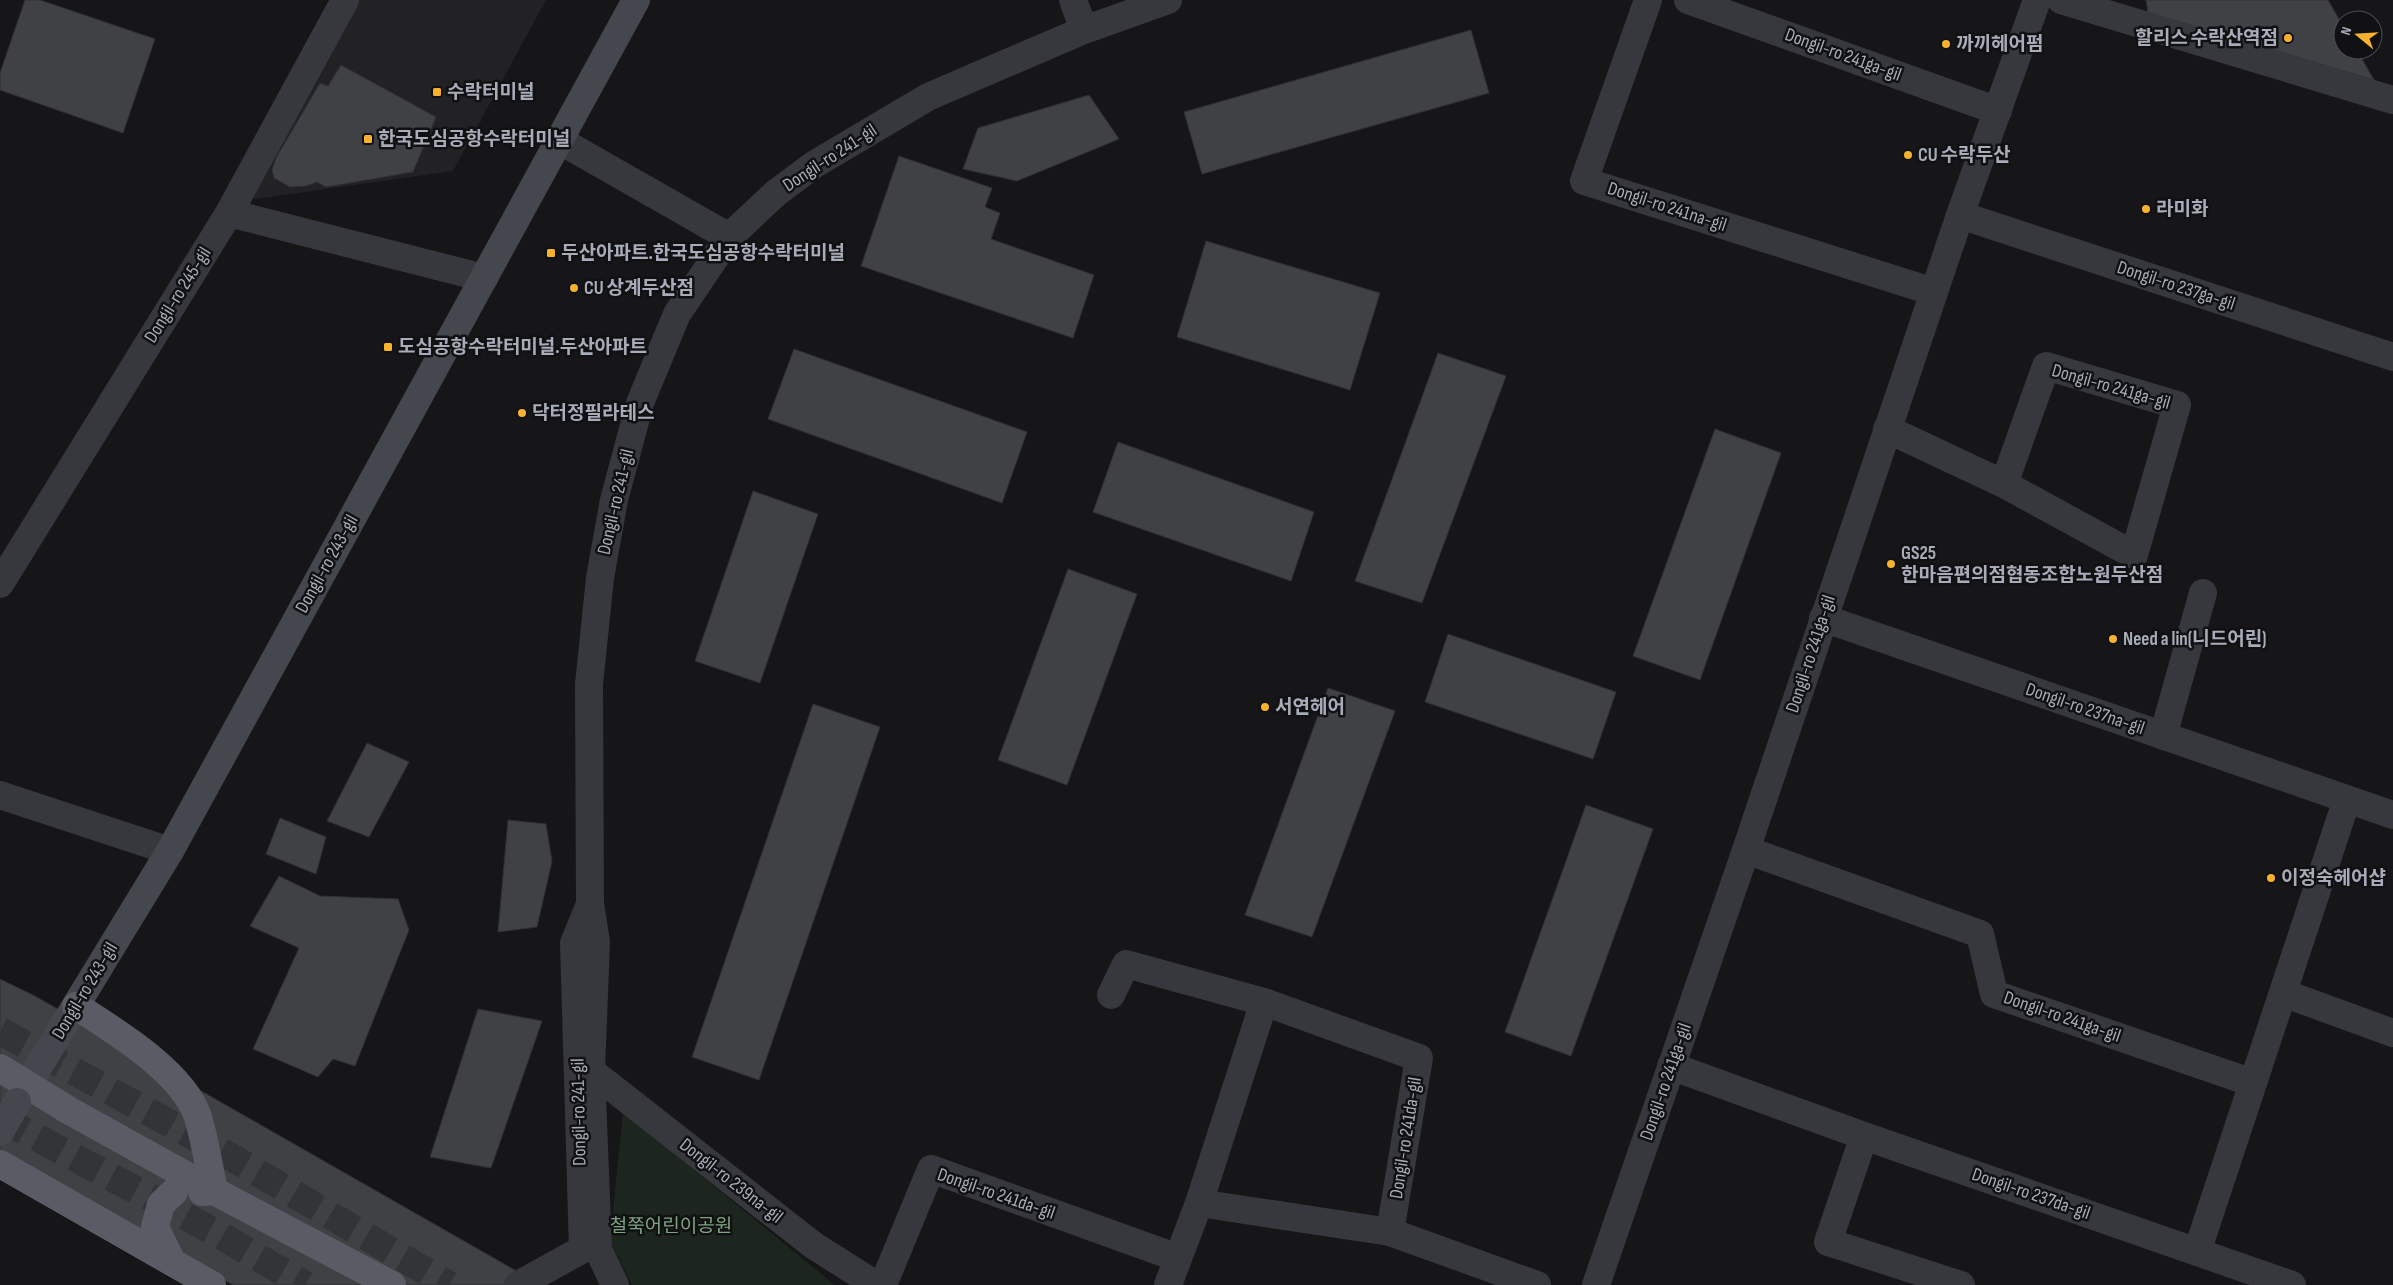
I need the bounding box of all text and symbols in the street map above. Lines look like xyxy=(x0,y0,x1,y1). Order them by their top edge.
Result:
north arrow xyxy=(2333,10,2383,60)
street label: Dongil-ro 241ga-gil xyxy=(1782,23,1904,87)
text: N xyxy=(2337,25,2355,37)
place label: 할리스 수락산역점 xyxy=(2135,27,2278,50)
marker: 할리스 수락산역점 xyxy=(2282,32,2294,44)
place label: 까끼헤어펌 xyxy=(1956,33,2043,56)
marker: 까끼헤어펌 xyxy=(1940,38,1952,50)
place label: 수락터미널 xyxy=(447,81,534,104)
marker: 수락터미널 xyxy=(431,86,443,98)
street label: Dongil-ro 241-gil xyxy=(779,119,881,197)
place label: 한국도심공항수락터미널 xyxy=(378,128,570,151)
marker: 한국도심공항수락터미널 xyxy=(362,133,374,145)
place label: CU 수락두산 xyxy=(1918,144,2011,167)
marker: CU 수락두산 xyxy=(1902,149,1914,161)
street label: Dongil-ro 241na-gil xyxy=(1605,177,1729,237)
place label: 라미화 xyxy=(2156,198,2209,221)
marker: 라미화 xyxy=(2140,203,2152,215)
place label: 두산아파트.한국도심공항수락터미널 xyxy=(561,242,845,265)
street label: Dongil-ro 245-gil xyxy=(140,243,216,347)
marker: 두산아파트.한국도심공항수락터미널 xyxy=(545,247,557,259)
street label: Dongil-ro 237ga-gil xyxy=(2114,256,2238,316)
place label: CU 상계두산점 xyxy=(584,277,694,300)
marker: CU 상계두산점 xyxy=(568,282,580,294)
place label: 도심공항수락터미널.두산아파트 xyxy=(398,336,647,359)
marker: 도심공항수락터미널.두산아파트 xyxy=(382,341,394,353)
street label: Dongil-ro 241ga-gil xyxy=(2049,359,2173,415)
place label: 닥터정필라테스 xyxy=(532,402,654,425)
marker: 닥터정필라테스 xyxy=(516,407,528,419)
street label: Dongil-ro 241-gil xyxy=(593,447,639,557)
street label: Dongil-ro 243-gil xyxy=(291,511,363,617)
place label: GS25 한마음편의점협동조합노원두산점 xyxy=(1901,542,2163,587)
marker: GS25 한마음편의점협동조합노원두산점 xyxy=(1885,558,1897,570)
street label: Dongil-ro 241ga-gil xyxy=(1781,592,1841,716)
place label: Need a lin(니드어린) xyxy=(2123,628,2267,651)
marker: Need a lin(니드어린) xyxy=(2107,633,2119,645)
street label: Dongil-ro 237na-gil xyxy=(2023,678,2147,740)
place label: 서연헤어 xyxy=(1275,696,1345,719)
marker: 서연헤어 xyxy=(1259,701,1271,713)
place label: 이정숙헤어샵 xyxy=(2281,867,2386,890)
marker: 이정숙헤어샵 xyxy=(2265,872,2277,884)
street label: Dongil-ro 243-gil xyxy=(47,938,123,1044)
street label: Dongil-ro 241ga-gil xyxy=(2000,986,2124,1048)
street label: Dongil-ro 241ga-gil xyxy=(1635,1020,1697,1144)
street label: Dongil-ro 241-gil xyxy=(567,1058,591,1166)
street label: Dongil-ro 241da-gil xyxy=(1385,1076,1427,1200)
street label: Dongil-ro 239na-gil xyxy=(675,1134,787,1228)
street label: Dongil-ro 241da-gil xyxy=(934,1163,1058,1225)
street label: Dongil-ro 237da-gil xyxy=(1969,1163,2093,1225)
park label: 철쭉어린이공원 xyxy=(610,1215,732,1238)

